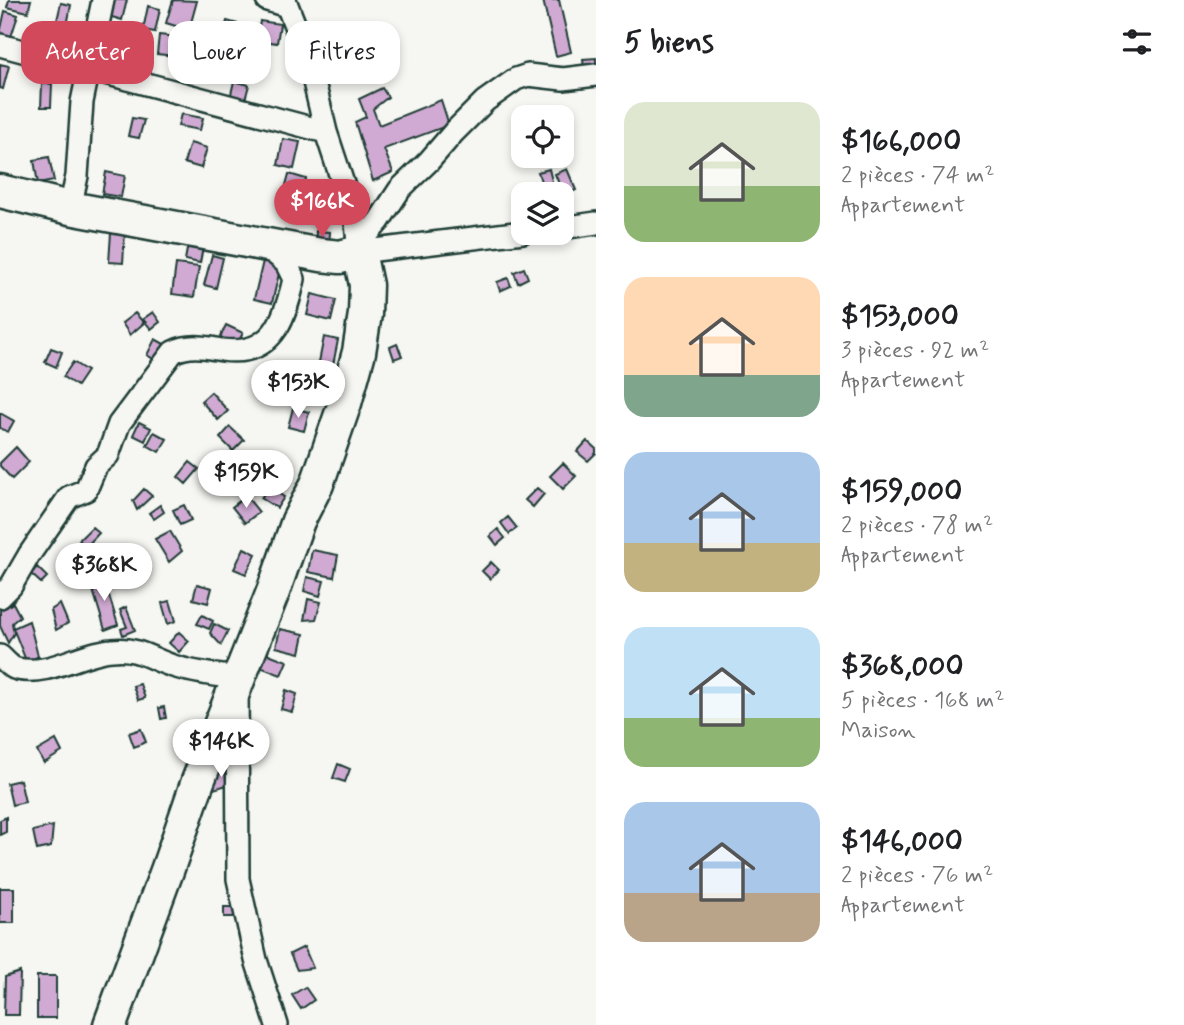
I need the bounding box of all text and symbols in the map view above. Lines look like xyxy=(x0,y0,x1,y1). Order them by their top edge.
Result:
chip: Acheter xyxy=(21,21,154,84)
chip: Louer xyxy=(168,21,271,84)
chip: Filtres xyxy=(285,21,400,84)
text: 5 biens xyxy=(624,23,714,62)
icon: filters xyxy=(1118,23,1156,61)
map controls xyxy=(511,105,574,245)
button: locate xyxy=(511,105,574,168)
text: $166,000 xyxy=(841,122,961,161)
icon: home xyxy=(680,130,764,214)
text: 2 pièces · 74 m² xyxy=(841,161,994,191)
pin: $166K xyxy=(273,180,371,239)
button: layers xyxy=(511,182,574,245)
text: $166K xyxy=(290,187,354,217)
text: Appartement xyxy=(841,191,965,221)
text: $153,000 xyxy=(841,297,959,336)
icon: home xyxy=(680,305,764,389)
text: 3 pièces · 92 m² xyxy=(841,336,989,366)
pin: $153K xyxy=(249,360,347,420)
text: Appartement xyxy=(841,366,965,396)
text: $153K xyxy=(267,368,329,398)
pin: $159K xyxy=(197,450,295,510)
text: $159K xyxy=(214,458,278,488)
text: $159,000 xyxy=(841,472,962,511)
icon: home xyxy=(680,480,764,564)
text: 2 pièces · 78 m² xyxy=(841,511,993,541)
text: Appartement xyxy=(841,541,965,571)
pin: $368K xyxy=(55,544,153,603)
text: $368K xyxy=(71,551,137,581)
text: $368,000 xyxy=(841,647,963,686)
icon: home xyxy=(680,655,764,739)
text: 5 pièces · 168 m² xyxy=(841,686,1004,716)
text: Maison xyxy=(841,716,916,746)
pin: $146K xyxy=(172,720,270,779)
text: $146K xyxy=(189,727,253,757)
text: $146,000 xyxy=(841,822,963,861)
icon: home xyxy=(680,830,764,914)
text: 2 pièces · 76 m² xyxy=(841,861,993,891)
text: Appartement xyxy=(841,891,965,921)

